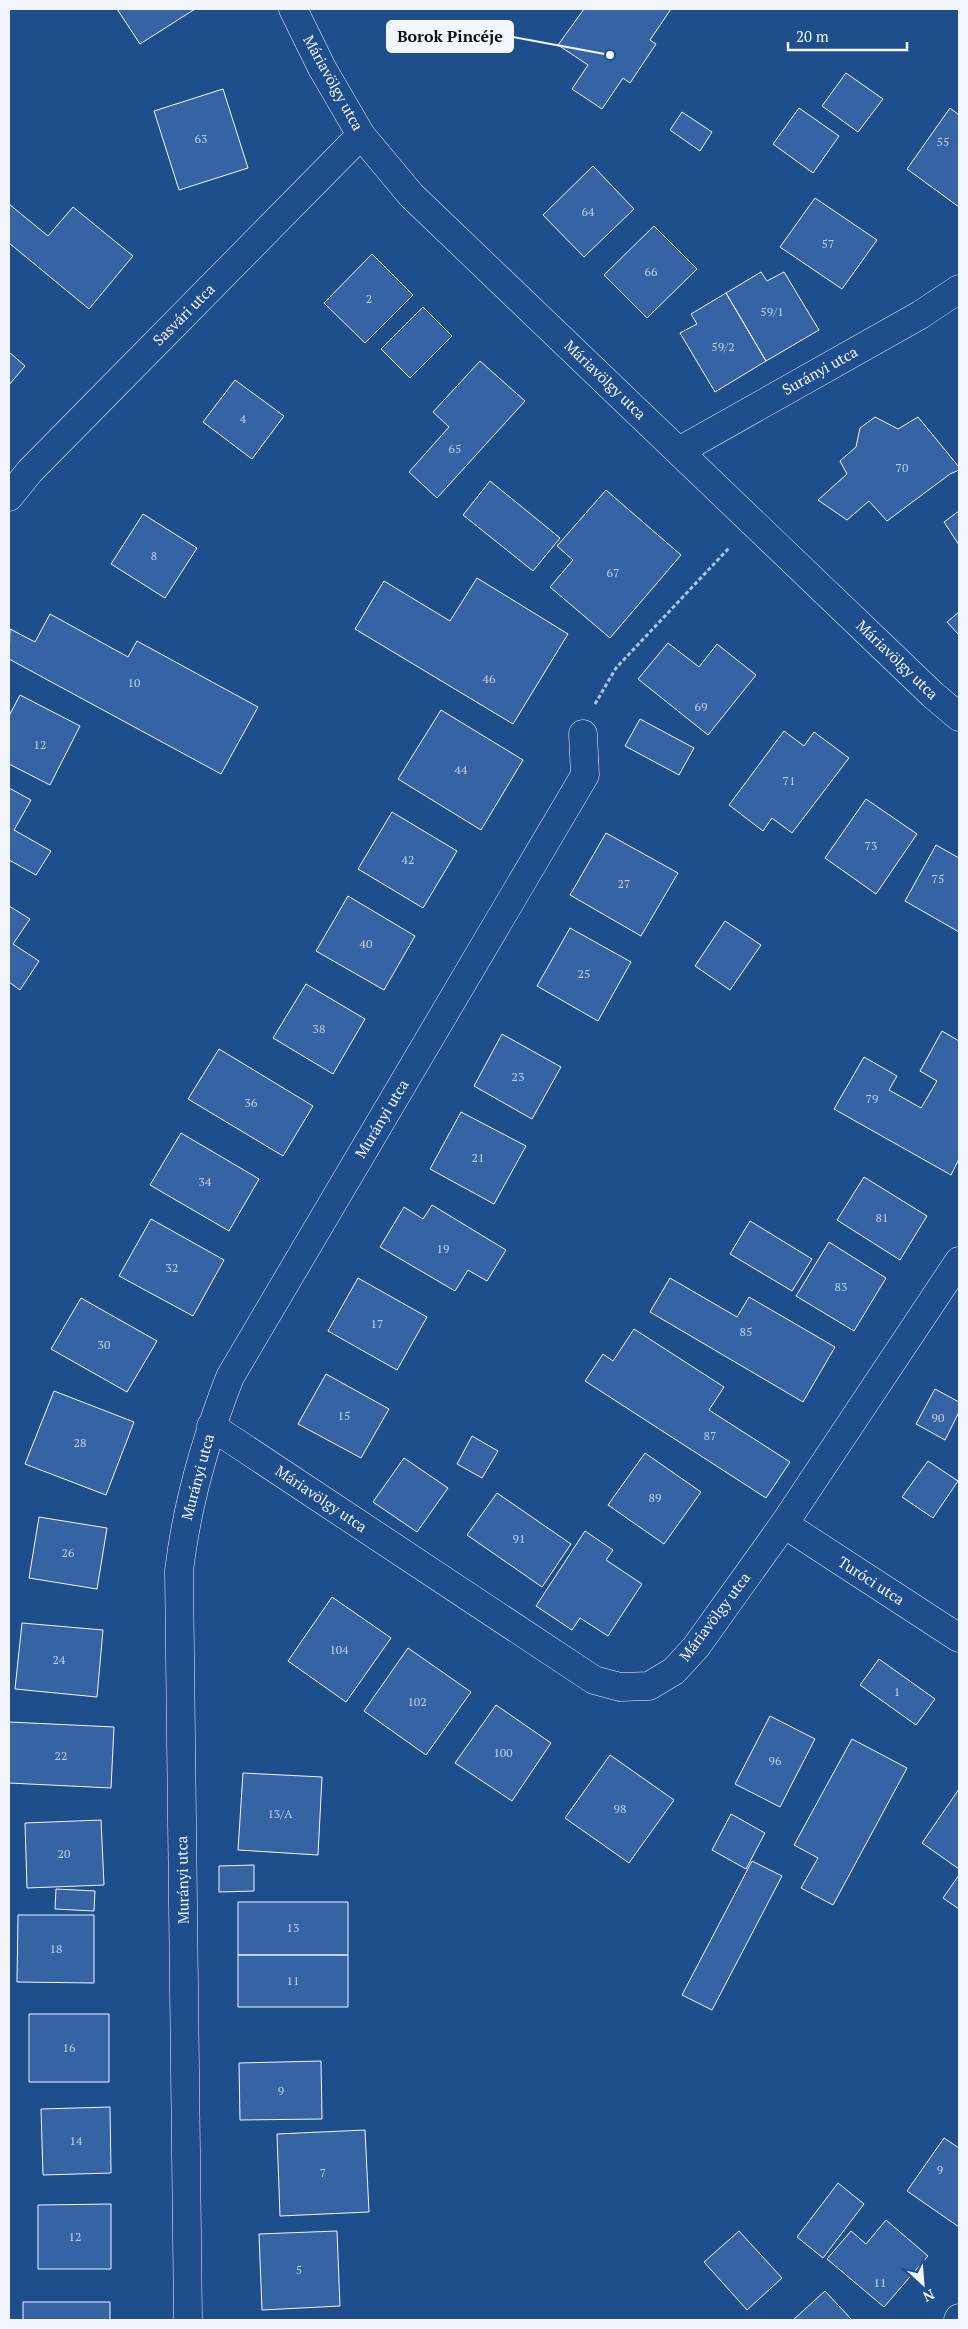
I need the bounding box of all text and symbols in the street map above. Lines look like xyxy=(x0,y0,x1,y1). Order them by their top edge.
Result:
scale bar xyxy=(788,20,907,52)
callout: Borok Pincéje xyxy=(387,21,513,52)
text: Borok Pincéje xyxy=(397,25,503,47)
text: 20 m xyxy=(796,26,829,46)
street label: Máriavölgy utca xyxy=(299,31,369,134)
house number: 63 xyxy=(195,131,207,146)
house number: 55 xyxy=(937,134,949,149)
house number: 64 xyxy=(582,204,595,219)
house number: 57 xyxy=(822,236,834,251)
house number: 66 xyxy=(645,264,658,279)
street label: Sasvári utca xyxy=(148,279,219,350)
house number: 2 xyxy=(366,291,372,306)
house number: 59/1 xyxy=(760,304,784,319)
street label: Máriavölgy utca xyxy=(560,335,651,424)
house number: 59/2 xyxy=(711,339,735,354)
street label: Surányi utca xyxy=(778,341,861,399)
house number: 4 xyxy=(240,411,247,426)
house number: 65 xyxy=(449,441,461,456)
house number: 70 xyxy=(896,460,908,475)
house number: 8 xyxy=(151,548,157,563)
house number: 67 xyxy=(607,565,619,580)
street label: Máriavölgy utca xyxy=(852,615,943,704)
house number: 46 xyxy=(483,671,496,686)
house number: 10 xyxy=(128,675,140,690)
house number: 69 xyxy=(695,699,707,714)
house number: 12 xyxy=(34,737,46,752)
house number: 44 xyxy=(455,762,468,777)
house number: 71 xyxy=(783,773,795,788)
house number: 73 xyxy=(865,838,877,853)
house number: 42 xyxy=(402,852,414,867)
house number: 75 xyxy=(932,871,944,886)
house number: 27 xyxy=(618,876,630,891)
house number: 40 xyxy=(360,936,372,951)
house number: 25 xyxy=(578,966,590,981)
house number: 38 xyxy=(313,1021,325,1036)
house number: 23 xyxy=(512,1069,524,1084)
street label: Murányi utca xyxy=(350,1075,413,1161)
house number: 79 xyxy=(866,1091,878,1106)
house number: 36 xyxy=(245,1095,258,1110)
house number: 21 xyxy=(472,1150,484,1165)
house number: 34 xyxy=(199,1174,212,1189)
house number: 81 xyxy=(876,1210,888,1225)
house number: 19 xyxy=(437,1241,449,1256)
house number: 32 xyxy=(166,1260,178,1275)
house number: 83 xyxy=(835,1279,847,1294)
house number: 17 xyxy=(371,1316,383,1331)
house number: 85 xyxy=(740,1324,752,1339)
house number: 30 xyxy=(98,1337,110,1352)
house number: 15 xyxy=(338,1408,350,1423)
house number: 90 xyxy=(932,1410,944,1425)
house number: 87 xyxy=(704,1428,716,1443)
street label: Murányi utca xyxy=(176,1431,218,1522)
house number: 28 xyxy=(74,1435,86,1450)
street label: Máriavölgy utca xyxy=(272,1460,372,1536)
house number: 89 xyxy=(649,1490,661,1505)
house number: 91 xyxy=(513,1531,525,1546)
house number: 26 xyxy=(62,1545,75,1560)
street label: Turóci utca xyxy=(834,1551,909,1609)
street label: Máriavölgy utca xyxy=(674,1568,754,1665)
house number: 104 xyxy=(329,1642,349,1657)
house number: 24 xyxy=(53,1652,66,1667)
house number: 1 xyxy=(894,1684,900,1699)
house number: 102 xyxy=(407,1694,427,1709)
house number: 100 xyxy=(493,1745,513,1760)
house number: 22 xyxy=(55,1748,67,1763)
house number: 96 xyxy=(769,1753,782,1768)
house number: 98 xyxy=(614,1801,626,1816)
house number: 13/A xyxy=(267,1806,293,1821)
street label: Murányi utca xyxy=(171,1835,193,1924)
house number: 20 xyxy=(58,1846,70,1861)
house number: 13 xyxy=(287,1920,299,1935)
house number: 18 xyxy=(50,1941,62,1956)
house number: 11 xyxy=(287,1973,299,1988)
house number: 16 xyxy=(63,2040,76,2055)
house number: 9 xyxy=(278,2083,284,2098)
house number: 14 xyxy=(70,2133,83,2148)
house number: 9 xyxy=(937,2162,943,2177)
house number: 7 xyxy=(320,2165,326,2180)
house number: 12 xyxy=(69,2229,81,2244)
north arrow xyxy=(898,2259,948,2309)
house number: 5 xyxy=(296,2262,302,2277)
house number: 11 xyxy=(874,2275,886,2290)
text: N xyxy=(920,2285,938,2307)

